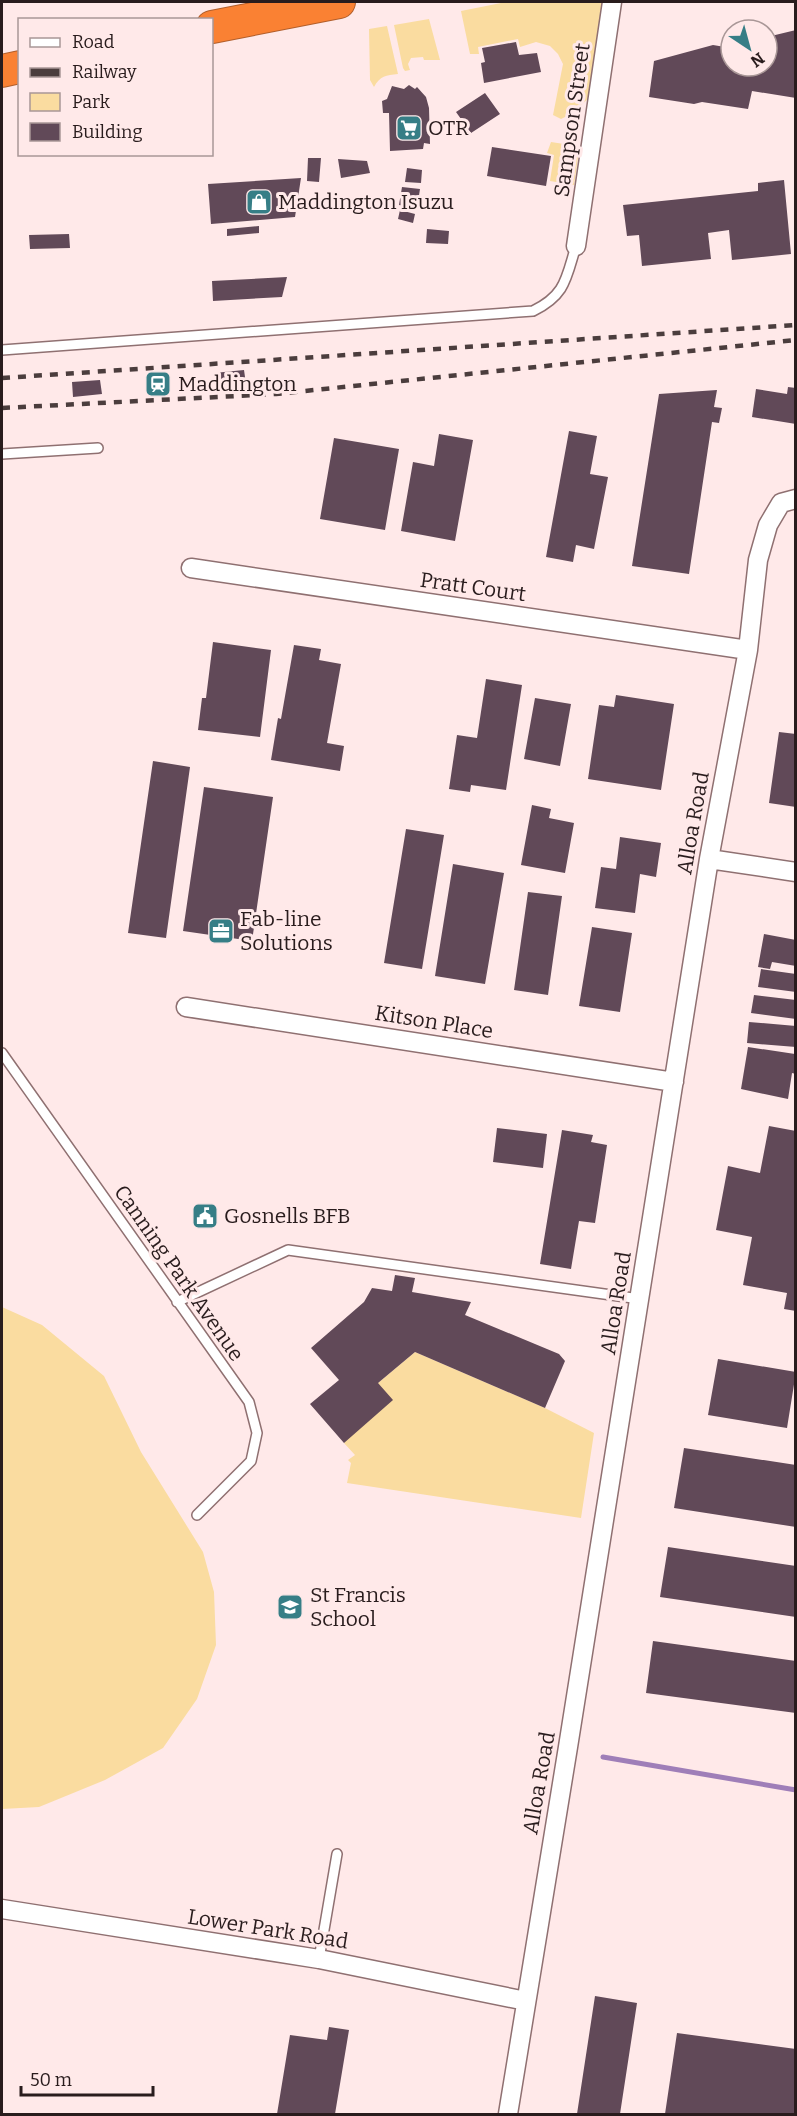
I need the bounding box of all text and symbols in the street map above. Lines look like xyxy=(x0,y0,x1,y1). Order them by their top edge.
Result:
legend xyxy=(18,18,213,156)
north arrow xyxy=(719,18,779,78)
text: Road xyxy=(72,31,115,53)
street label: Sampson Street xyxy=(548,41,596,199)
text: N xyxy=(747,48,768,71)
text: Railway xyxy=(72,61,137,83)
text: Park xyxy=(72,91,111,113)
supermarket icon: OTR xyxy=(394,113,424,143)
place label: OTR xyxy=(428,115,469,141)
text: Building xyxy=(72,121,143,143)
shop icon: Maddington Isuzu xyxy=(244,187,274,217)
place label: Maddington Isuzu xyxy=(278,189,454,215)
station icon: Maddington xyxy=(143,369,173,399)
place label: Maddington xyxy=(178,371,297,397)
street label: Pratt Court xyxy=(418,567,528,607)
street label: Alloa Road xyxy=(671,770,715,876)
place label: Fab-line Solutions xyxy=(240,906,333,956)
office icon: Fab-line Solutions xyxy=(206,916,236,946)
street label: Kitson Place xyxy=(373,1000,495,1044)
street label: Canning Park Avenue xyxy=(108,1180,250,1366)
public building icon: Gosnells BFB xyxy=(190,1201,220,1231)
place label: Gosnells BFB xyxy=(224,1203,350,1229)
street label: Alloa Road xyxy=(595,1250,637,1356)
place label: St Francis School xyxy=(310,1582,406,1632)
school or university icon: St Francis School xyxy=(275,1592,305,1622)
street label: Alloa Road xyxy=(517,1730,561,1836)
street label: Lower Park Road xyxy=(186,1903,350,1955)
scale bar xyxy=(21,2059,153,2097)
text: 50 m xyxy=(30,2069,72,2091)

